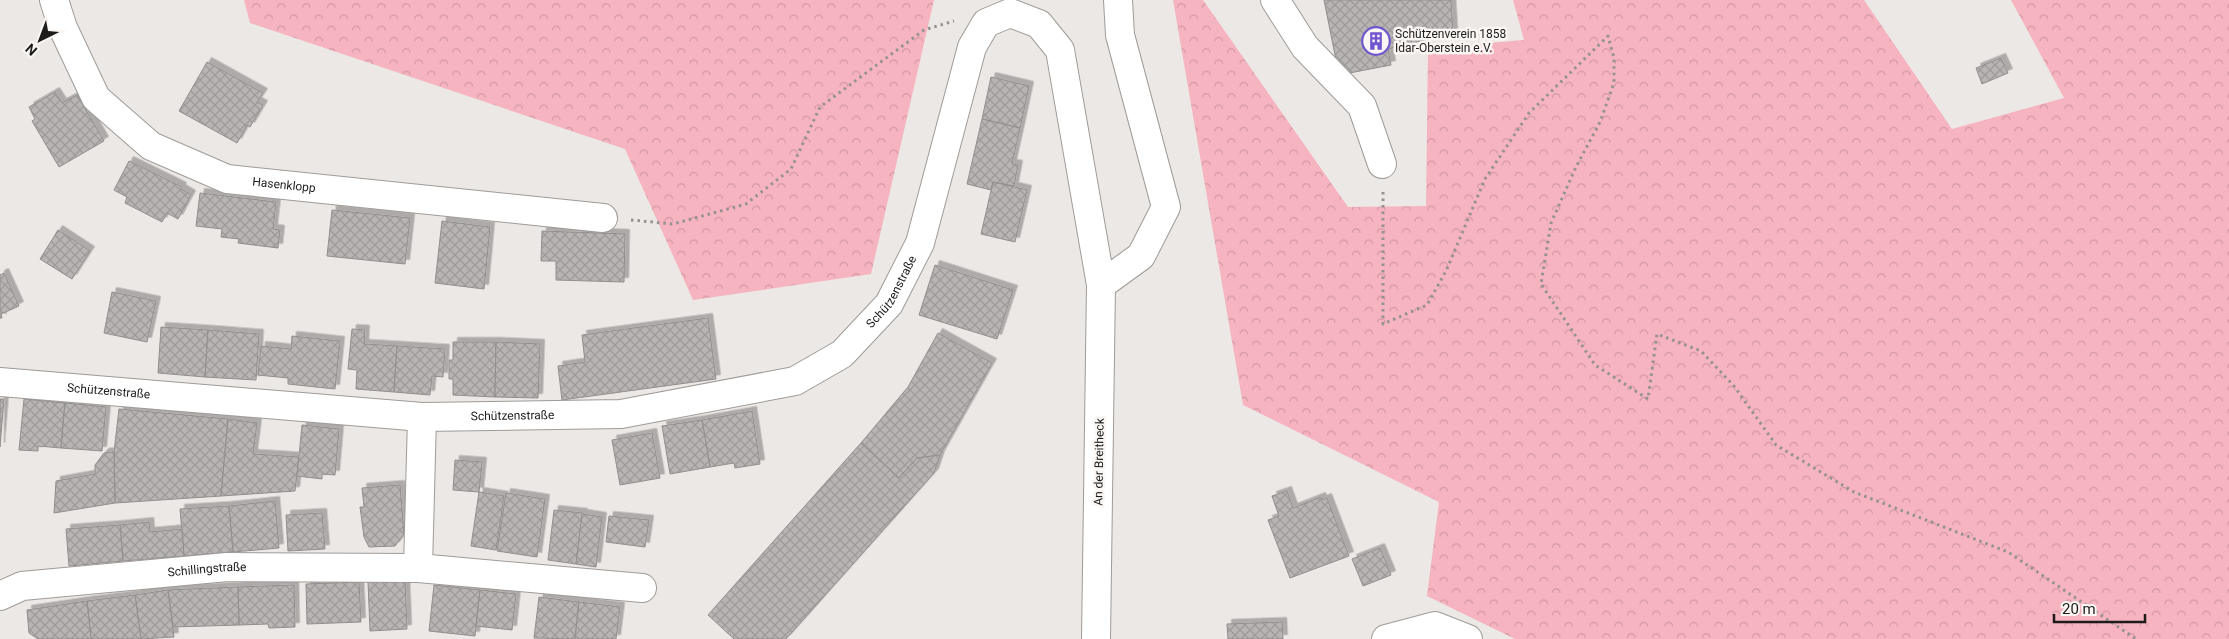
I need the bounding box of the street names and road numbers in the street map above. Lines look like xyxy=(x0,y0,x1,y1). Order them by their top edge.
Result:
street label: Hasenklopp xyxy=(252,175,317,195)
street label: Schützenstraße xyxy=(863,253,919,331)
street label: Schützenstraße xyxy=(66,381,151,401)
street label: Schützenstraße xyxy=(471,408,554,423)
street label: An der Breitheck xyxy=(1091,417,1107,506)
street label: Schillingstraße xyxy=(167,560,247,579)

